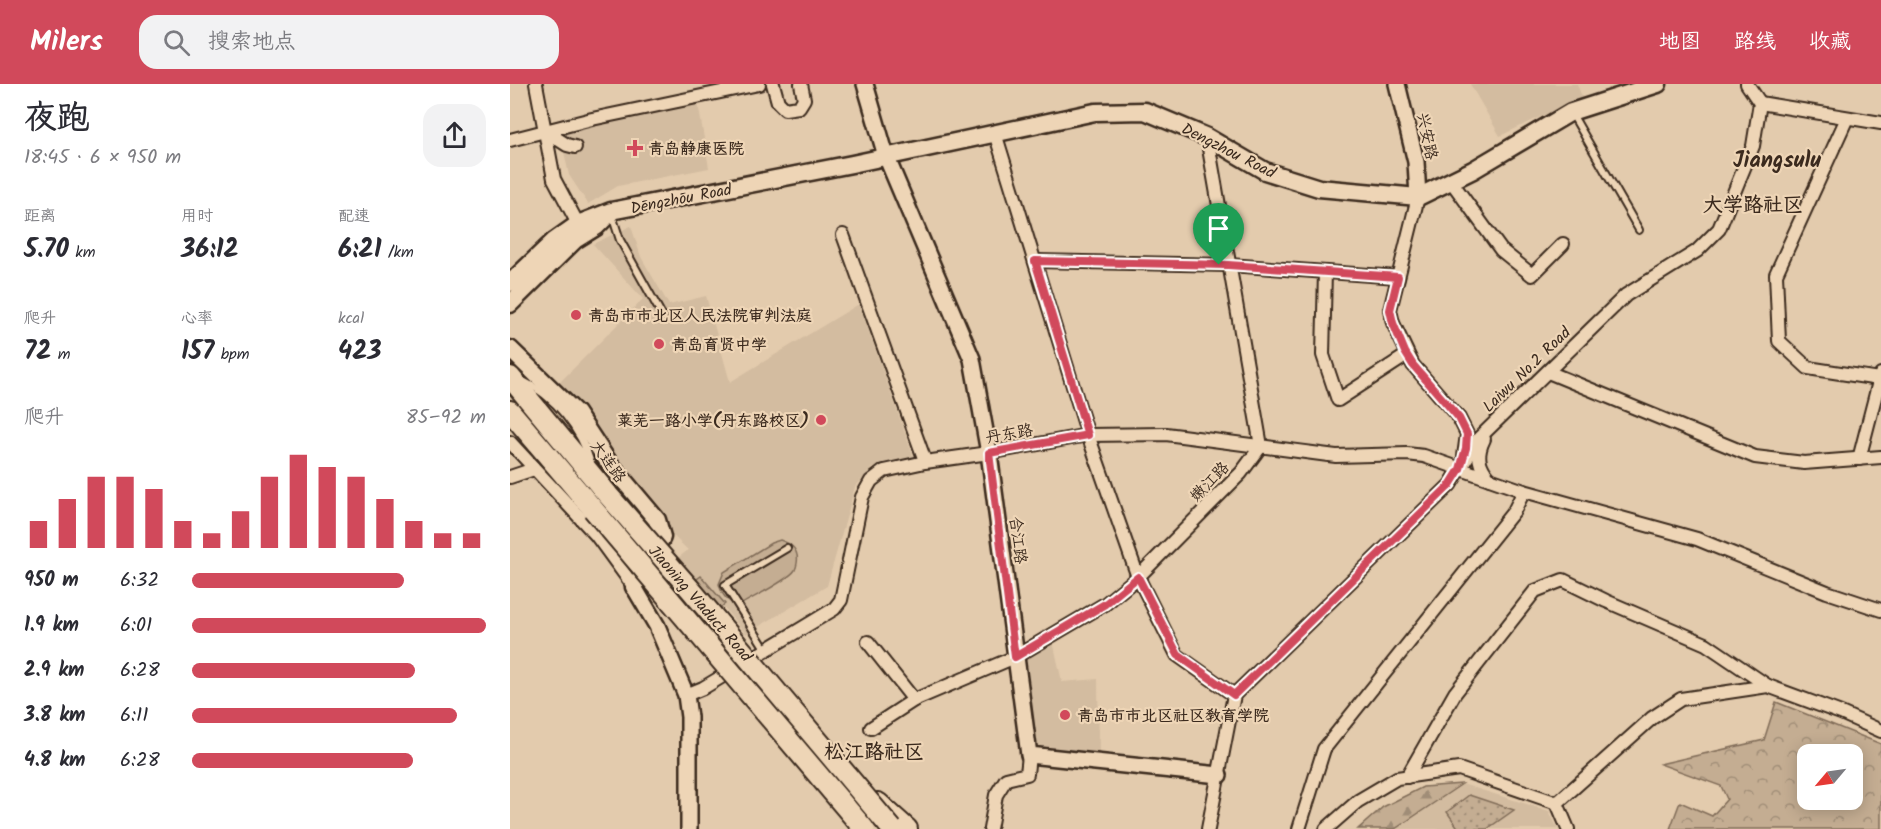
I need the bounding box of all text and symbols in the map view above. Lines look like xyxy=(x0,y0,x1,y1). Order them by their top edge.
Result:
search box xyxy=(139,15,559,69)
text: Milers xyxy=(30,20,103,65)
text: 搜索地点 xyxy=(208,25,296,60)
icon: search xyxy=(160,26,193,59)
text: 地图 xyxy=(1659,26,1701,59)
text: 路线 xyxy=(1734,26,1776,59)
text: 收藏 xyxy=(1809,26,1851,59)
text: 夜跑 xyxy=(24,93,90,146)
button: share xyxy=(423,104,486,167)
street label: 兴安路 xyxy=(1409,110,1444,162)
street label: Dengzhou Road xyxy=(1177,117,1281,186)
place label: 青岛静康医院 xyxy=(648,137,744,162)
marker: 青岛静康医院 xyxy=(626,139,644,157)
text: 18:45 · 6 × 950 m xyxy=(24,142,181,174)
district label: Jiangsulu xyxy=(1733,144,1821,179)
street label: Dēngzhōu Road xyxy=(629,177,735,222)
district label: 大学路社区 xyxy=(1703,190,1803,222)
pin xyxy=(1193,203,1244,265)
text: 距离 xyxy=(24,204,56,229)
text: 用时 xyxy=(181,204,213,229)
text: 配速 xyxy=(338,204,370,229)
icon: arrive xyxy=(1202,212,1235,245)
text: 5.70 xyxy=(24,229,69,271)
text: 36:12 xyxy=(181,229,239,271)
text: 6:21 xyxy=(338,229,382,271)
text: km xyxy=(69,240,96,265)
text: /km xyxy=(382,240,414,265)
place label: 青岛市市北区人民法院审判法庭 xyxy=(588,304,812,329)
text: 爬升 xyxy=(24,306,56,331)
text: 心率 xyxy=(181,306,213,331)
text: kcal xyxy=(338,306,364,331)
marker: 青岛市市北区人民法院审判法庭 xyxy=(569,308,583,322)
street label: Laiwu No.2 Road xyxy=(1477,321,1578,419)
text: 72 xyxy=(24,331,51,373)
text: 157 xyxy=(181,331,214,373)
text: 423 xyxy=(338,331,382,373)
place label: 青岛育贤中学 xyxy=(671,333,767,358)
marker: 青岛育贤中学 xyxy=(652,337,666,351)
text: m xyxy=(51,342,71,367)
text: bpm xyxy=(214,342,249,367)
text: 爬升 xyxy=(24,402,64,434)
text: 85–92 m xyxy=(406,402,486,434)
place label: 莱芜一路小学(丹东路校区) xyxy=(617,409,809,434)
marker: 莱芜一路小学(丹东路校区) xyxy=(814,413,828,427)
street label: 丹东路 xyxy=(983,418,1035,451)
street label: 大连路 xyxy=(584,435,632,489)
street label: 嫩江路 xyxy=(1184,456,1236,508)
street label: 合江路 xyxy=(1002,515,1033,566)
street label: Jiaoning Viaduct Road xyxy=(642,540,759,669)
text: 950 m xyxy=(24,565,79,597)
text: 6:32 xyxy=(120,565,159,597)
text: 1.9 km xyxy=(24,610,79,642)
text: 6:01 xyxy=(120,610,152,642)
text: 2.9 km xyxy=(24,655,84,687)
text: 6:28 xyxy=(120,655,160,687)
text: 3.8 km xyxy=(24,700,85,732)
text: 6:11 xyxy=(120,700,149,732)
place label: 青岛市市北区社区教育学院 xyxy=(1077,704,1269,729)
marker: 青岛市市北区社区教育学院 xyxy=(1058,708,1072,722)
district label: 松江路社区 xyxy=(824,737,924,769)
north arrow xyxy=(1797,744,1863,810)
map controls xyxy=(1797,744,1863,810)
text: 4.8 km xyxy=(24,745,85,777)
text: 6:28 xyxy=(120,745,160,777)

